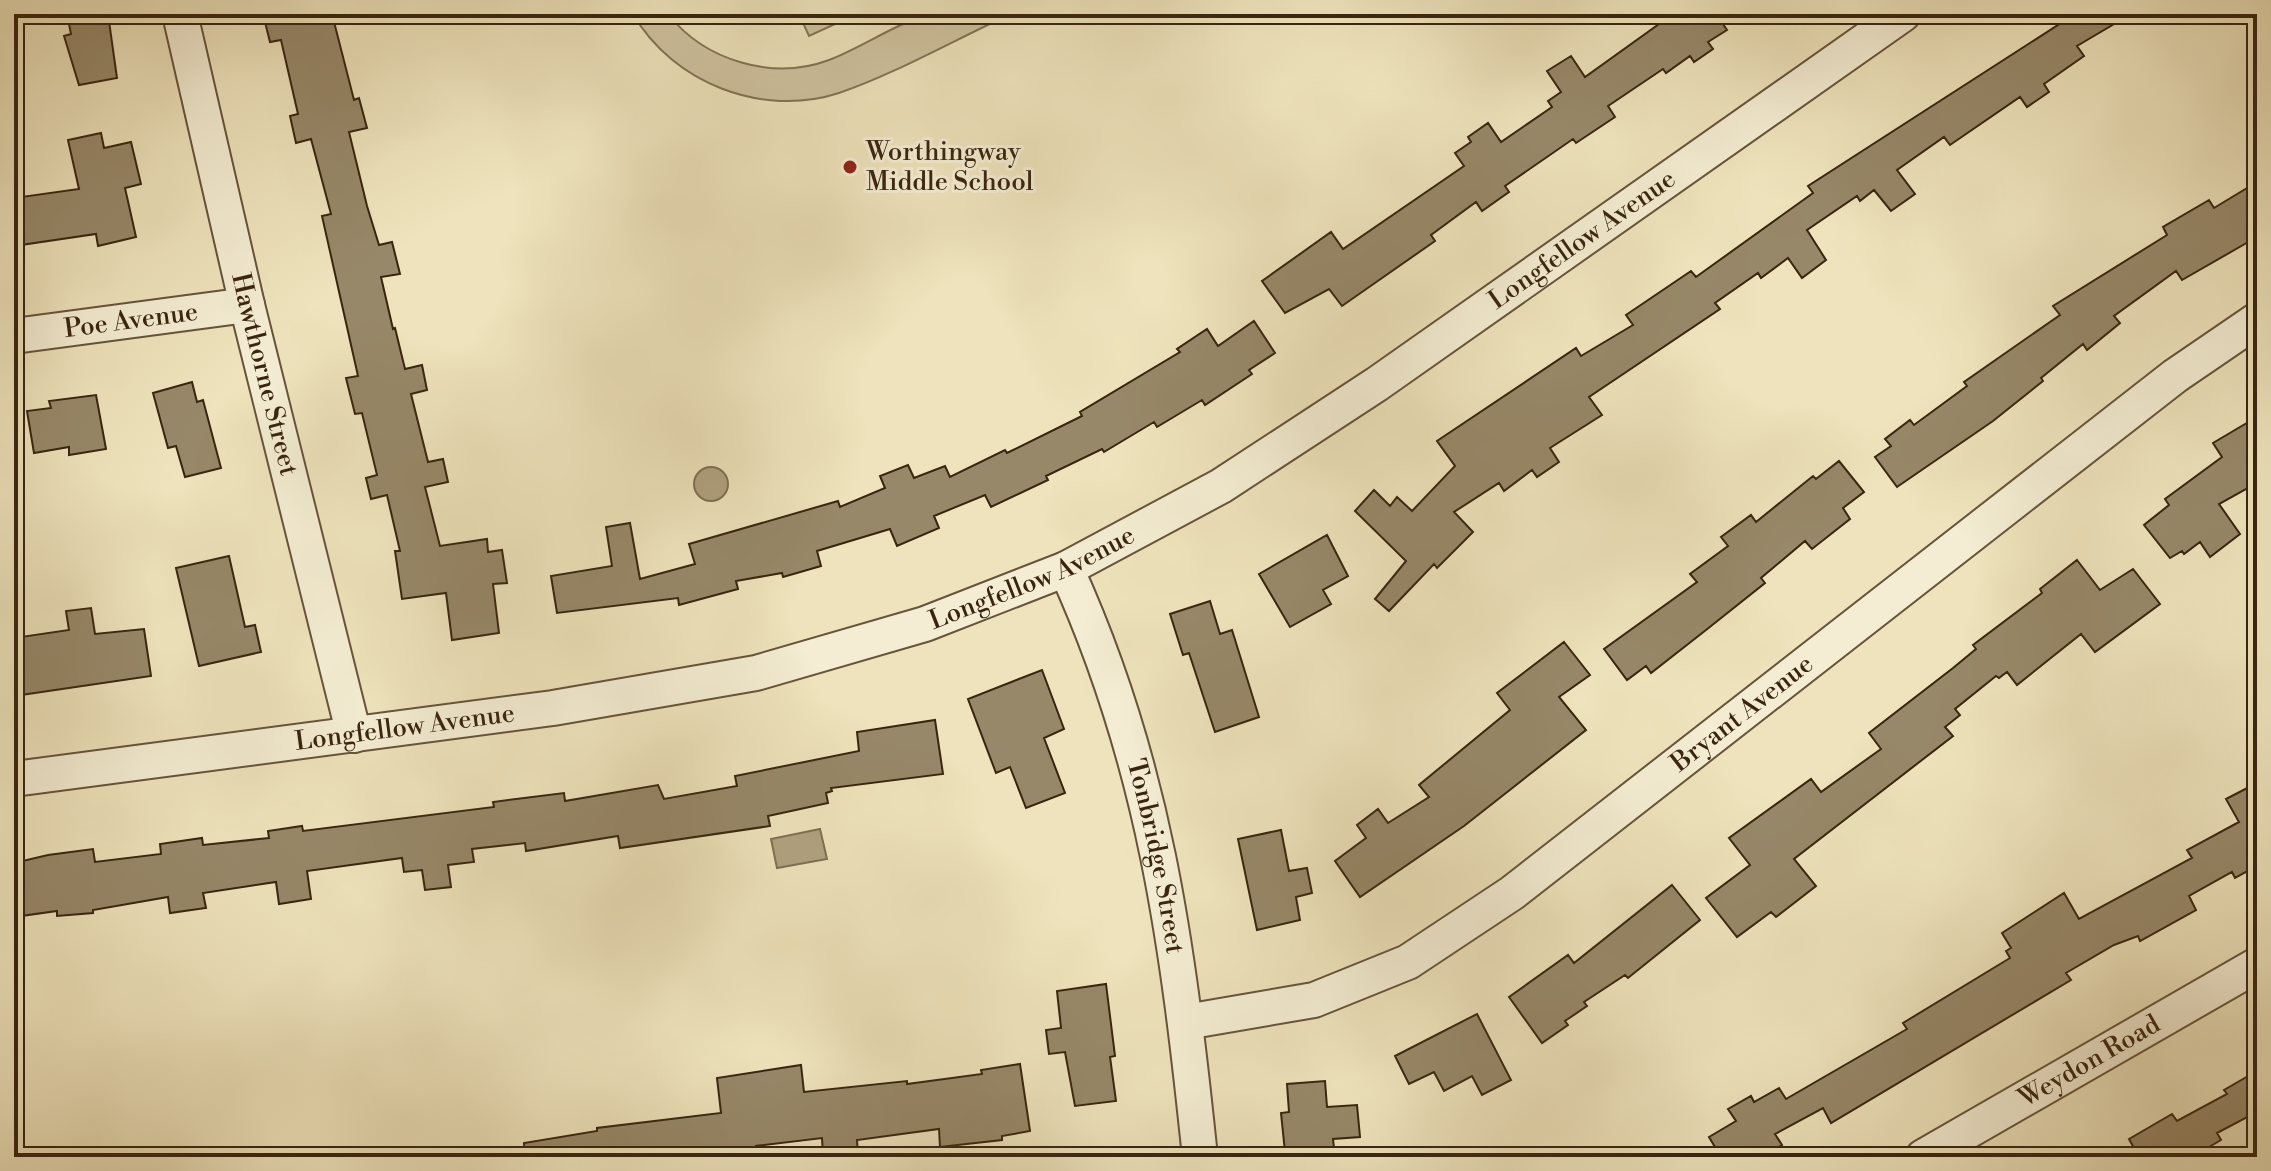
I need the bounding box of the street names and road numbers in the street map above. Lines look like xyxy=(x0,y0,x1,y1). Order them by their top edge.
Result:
street label: Longfellow Avenue xyxy=(1482,163,1682,316)
street label: Hawthorne Street xyxy=(224,270,305,479)
street label: Poe Avenue xyxy=(62,296,200,345)
street label: Longfellow Avenue xyxy=(924,519,1140,637)
street label: Bryant Avenue xyxy=(1664,648,1820,780)
street label: Longfellow Avenue xyxy=(293,697,516,758)
street label: Tonbridge Street xyxy=(1120,755,1191,956)
street label: Weydon Road xyxy=(2012,1008,2166,1115)

